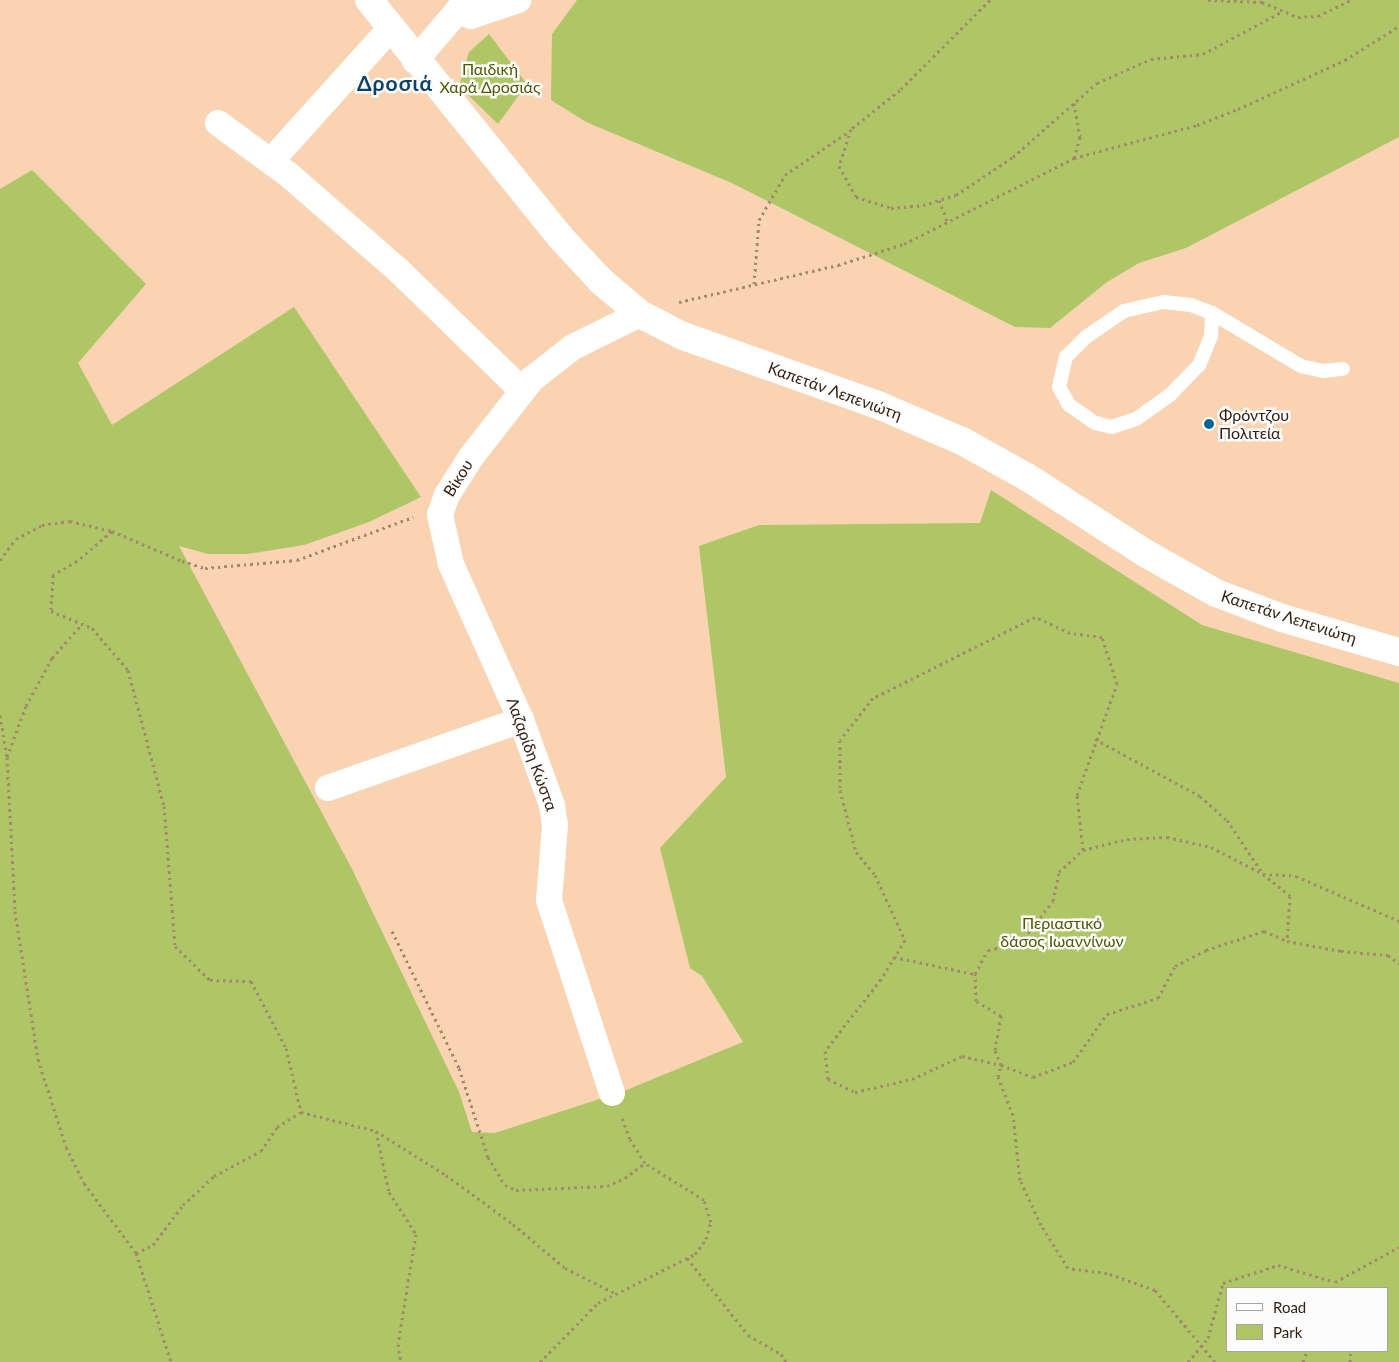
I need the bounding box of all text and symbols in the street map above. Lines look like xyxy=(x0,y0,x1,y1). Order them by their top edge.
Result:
park label: Παιδική Χαρά Δροσιάς xyxy=(439,59,541,97)
district label: Δροσιά xyxy=(356,70,434,96)
street label: Καπετάν Λεπενιώτη xyxy=(765,358,905,424)
place label: Φρόντζου Πολιτεία xyxy=(1219,405,1289,443)
marker: Φρόντζου Πολιτεία xyxy=(1203,418,1215,430)
street label: Βίκου xyxy=(439,456,477,500)
street label: Καπετάν Λεπενιώτη xyxy=(1219,586,1359,648)
street label: Λαζαρίδη Κώστα xyxy=(503,695,561,813)
park label: Περιαστικό δάσος Ιωαννίνων xyxy=(1000,913,1124,951)
legend xyxy=(1226,1287,1389,1352)
text: Road xyxy=(1273,1298,1306,1316)
text: Park xyxy=(1273,1323,1302,1341)

